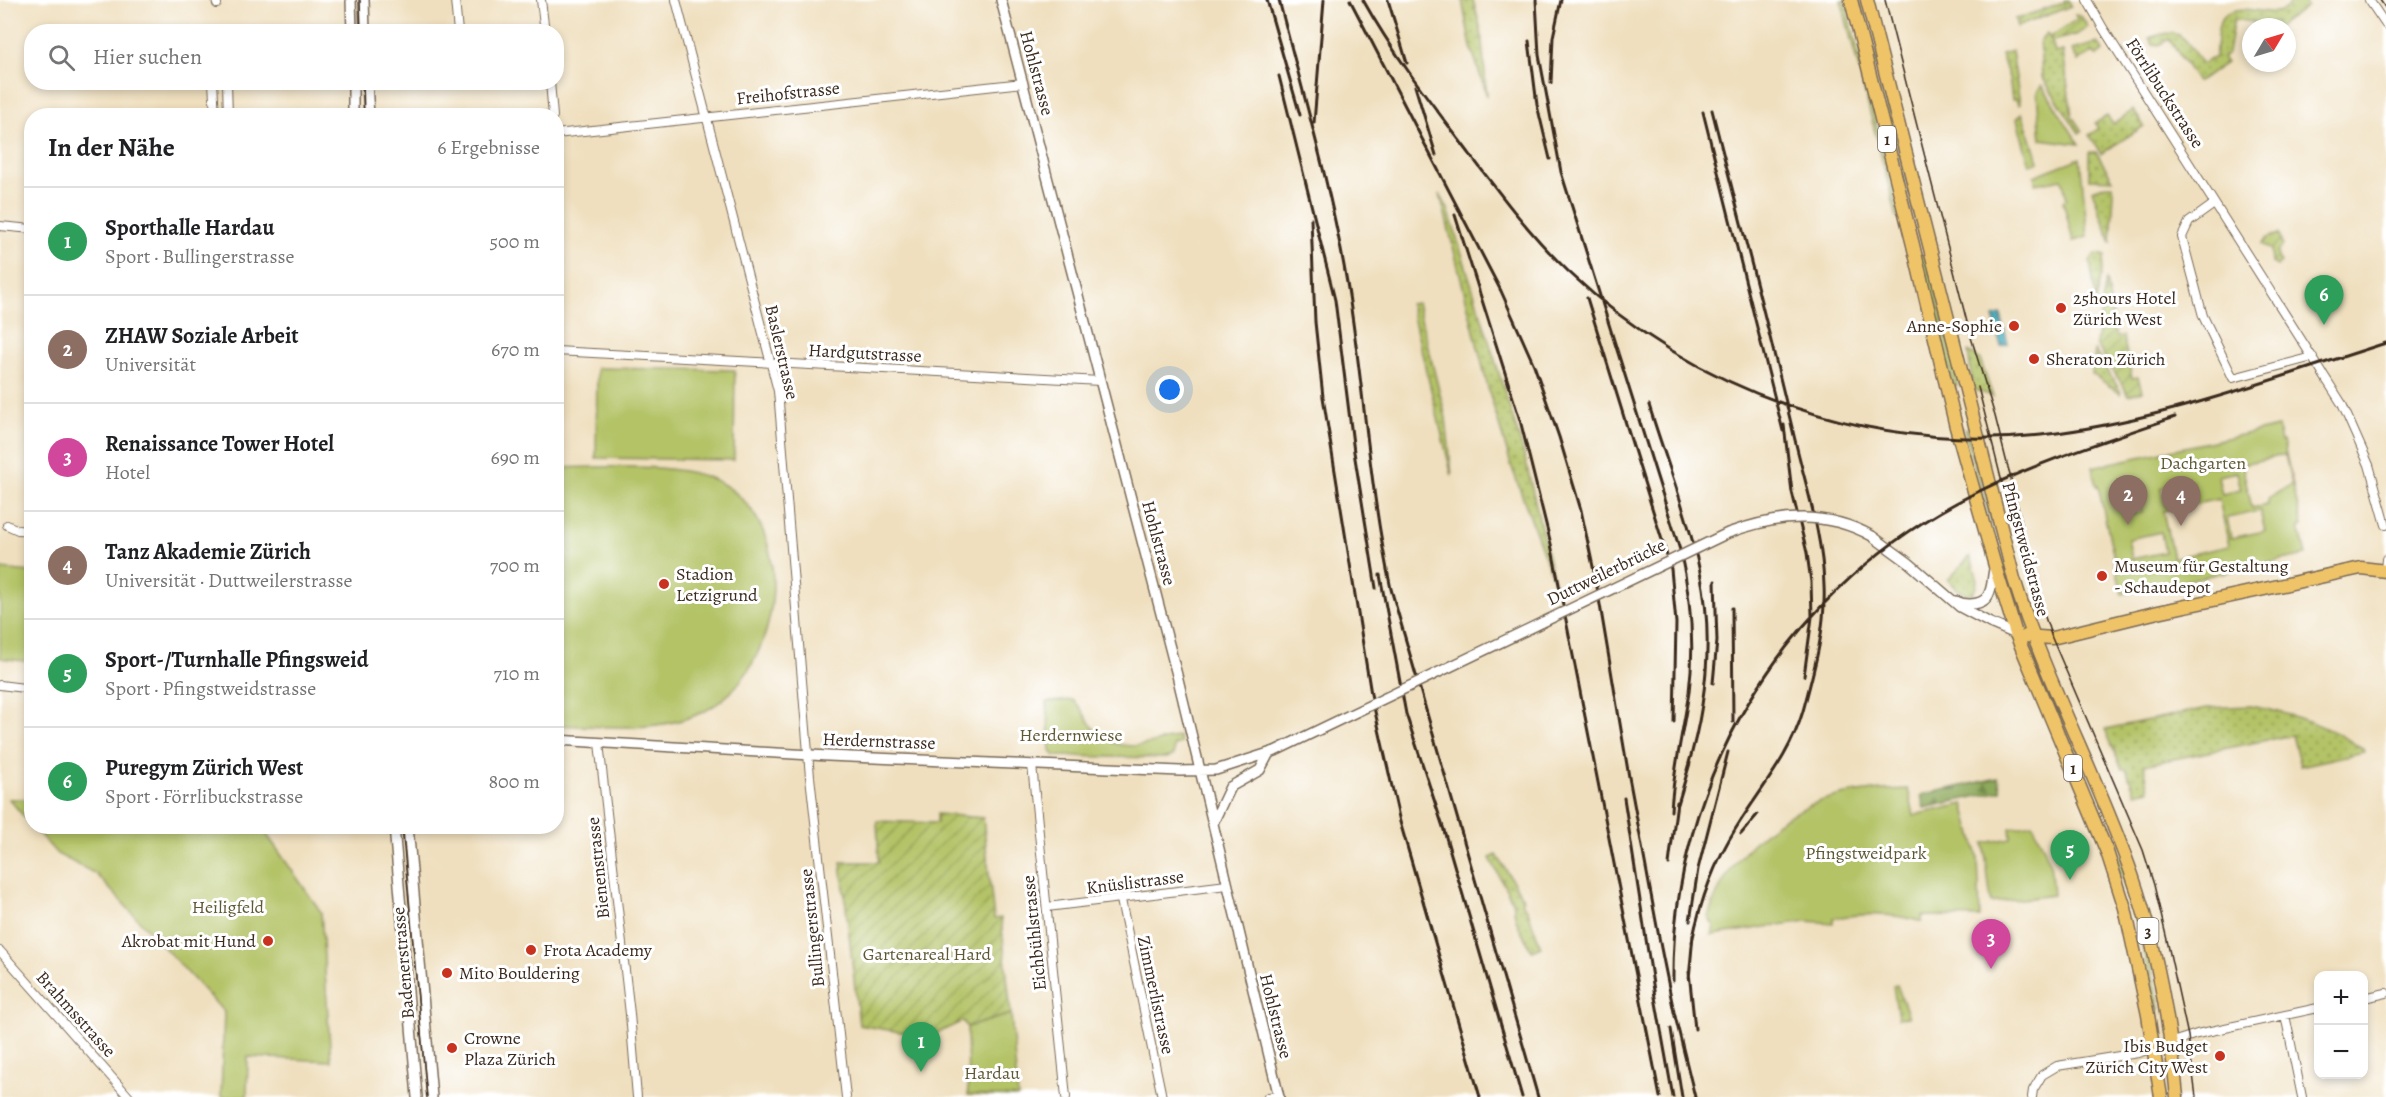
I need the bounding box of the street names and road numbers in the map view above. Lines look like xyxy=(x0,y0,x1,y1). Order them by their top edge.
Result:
street label: Hohlstrasse xyxy=(1014,28,1060,118)
street label: Förrlibuckstrasse xyxy=(2120,33,2210,153)
street label: Freihofstrasse xyxy=(735,76,841,110)
road number: 1 xyxy=(1878,126,1896,152)
street label: Baslerstrasse xyxy=(759,302,805,402)
street label: Hardgutstrasse xyxy=(808,338,922,368)
street label: Pfingstweidstrasse xyxy=(1996,479,2056,619)
street label: Hohlstrasse xyxy=(1136,498,1182,588)
street label: Duttweilerbrücke xyxy=(1543,533,1669,611)
street label: Herdernstrasse xyxy=(822,727,936,755)
road number: 1 xyxy=(2064,755,2082,781)
street label: Bienenstrasse xyxy=(581,816,615,920)
street label: Knüslistrasse xyxy=(1085,864,1185,900)
street label: Bullingerstrasse xyxy=(794,868,830,988)
street label: Eichbühlstrasse xyxy=(1016,874,1052,992)
street label: Badenerstrasse xyxy=(386,906,420,1020)
road number: 3 xyxy=(2138,918,2158,944)
street label: Zimmerlistrasse xyxy=(1132,934,1180,1056)
street label: Brahmsstrasse xyxy=(31,966,121,1062)
street label: Hohlstrasse xyxy=(1254,971,1298,1061)

